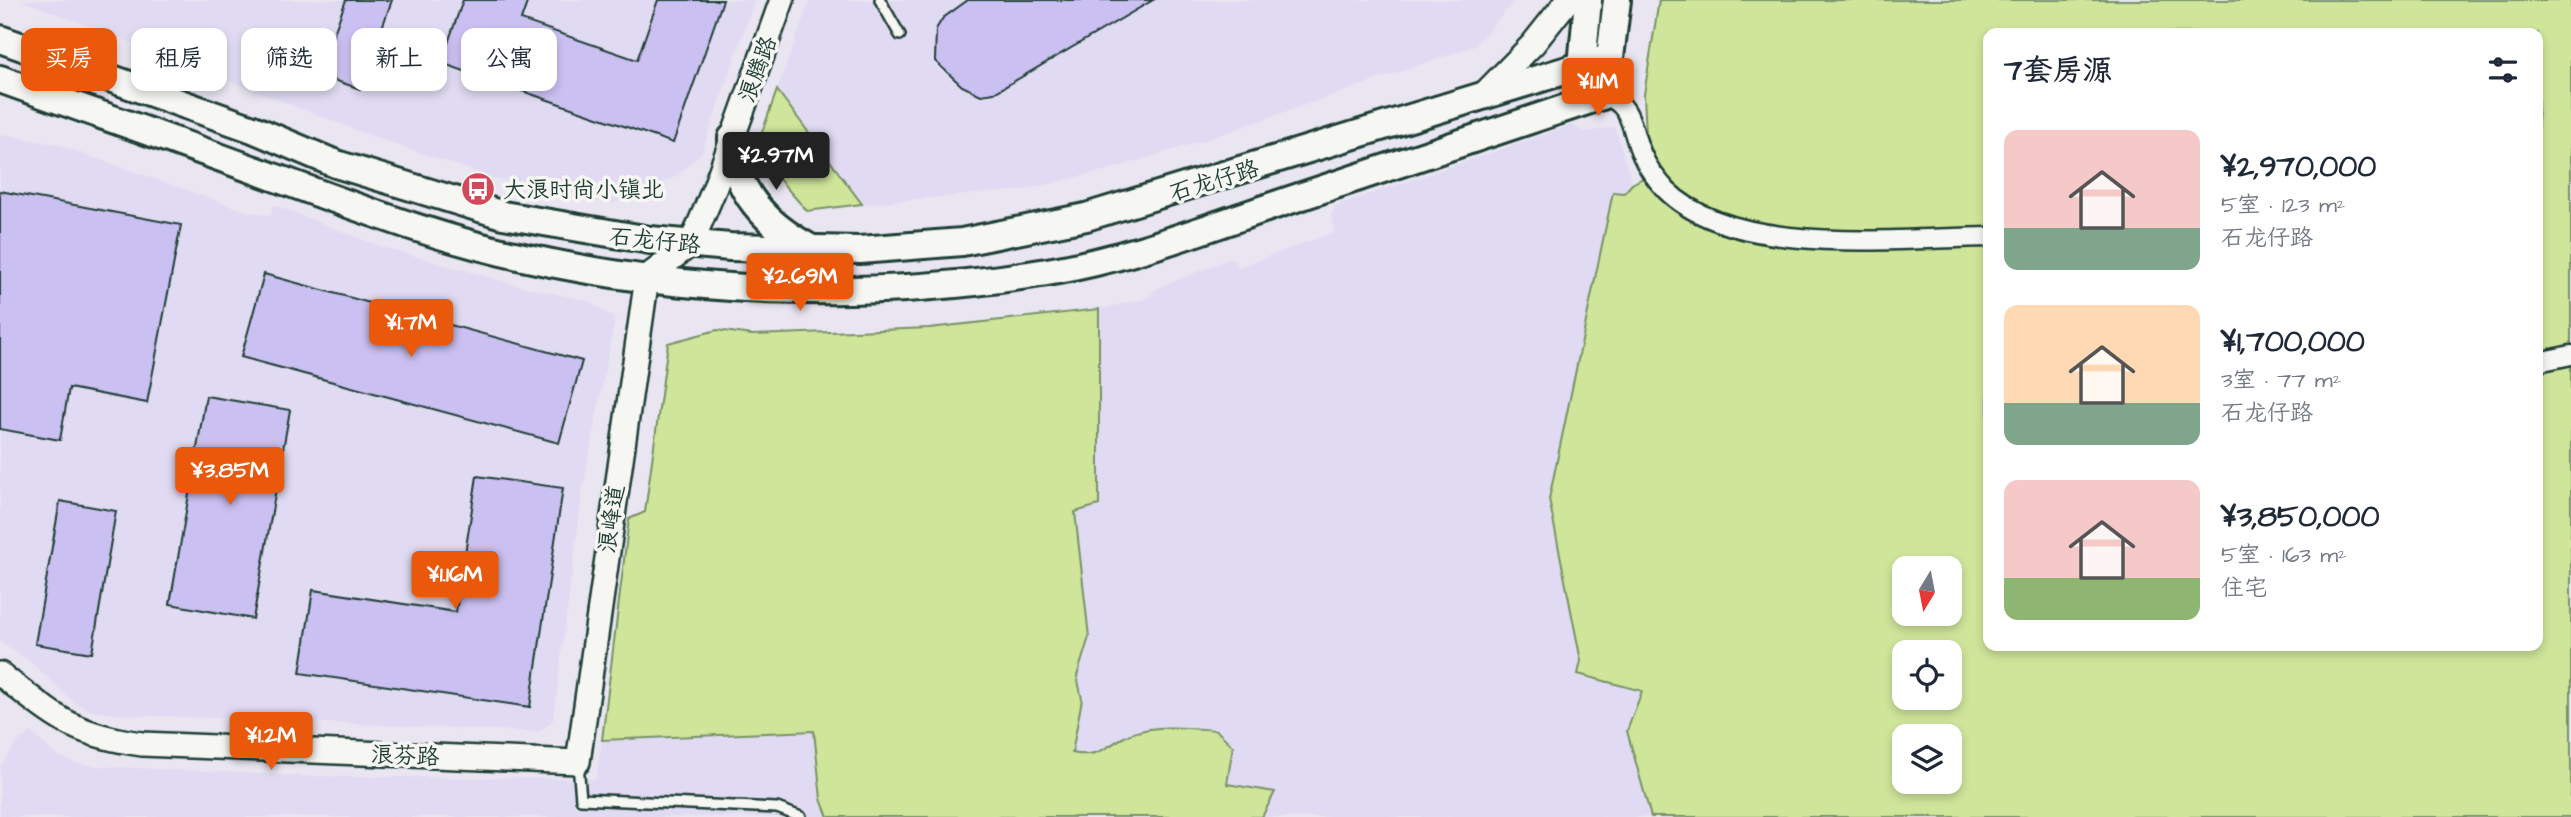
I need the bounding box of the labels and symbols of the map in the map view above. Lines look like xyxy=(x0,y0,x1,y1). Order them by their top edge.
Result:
street label: 浪腾路 xyxy=(731,31,785,107)
pin: ¥1.1M xyxy=(1549,58,1647,118)
pin: ¥2.97M xyxy=(719,132,833,192)
street label: 石龙仔路 xyxy=(1166,152,1263,210)
bus stop icon: 大浪时尚小镇北 xyxy=(459,170,497,208)
place label: 大浪时尚小镇北 xyxy=(503,174,664,206)
street label: 石龙仔路 xyxy=(607,220,702,262)
pin: ¥2.69M xyxy=(743,254,857,313)
pin: ¥1.7M xyxy=(362,300,460,359)
pin: ¥3.85M xyxy=(173,448,287,507)
street label: 浪峰道 xyxy=(591,483,633,556)
pin: ¥1.16M xyxy=(398,552,512,611)
north arrow xyxy=(1892,556,1962,626)
pin: ¥1.2M xyxy=(222,712,320,772)
street label: 浪芬路 xyxy=(370,739,440,773)

